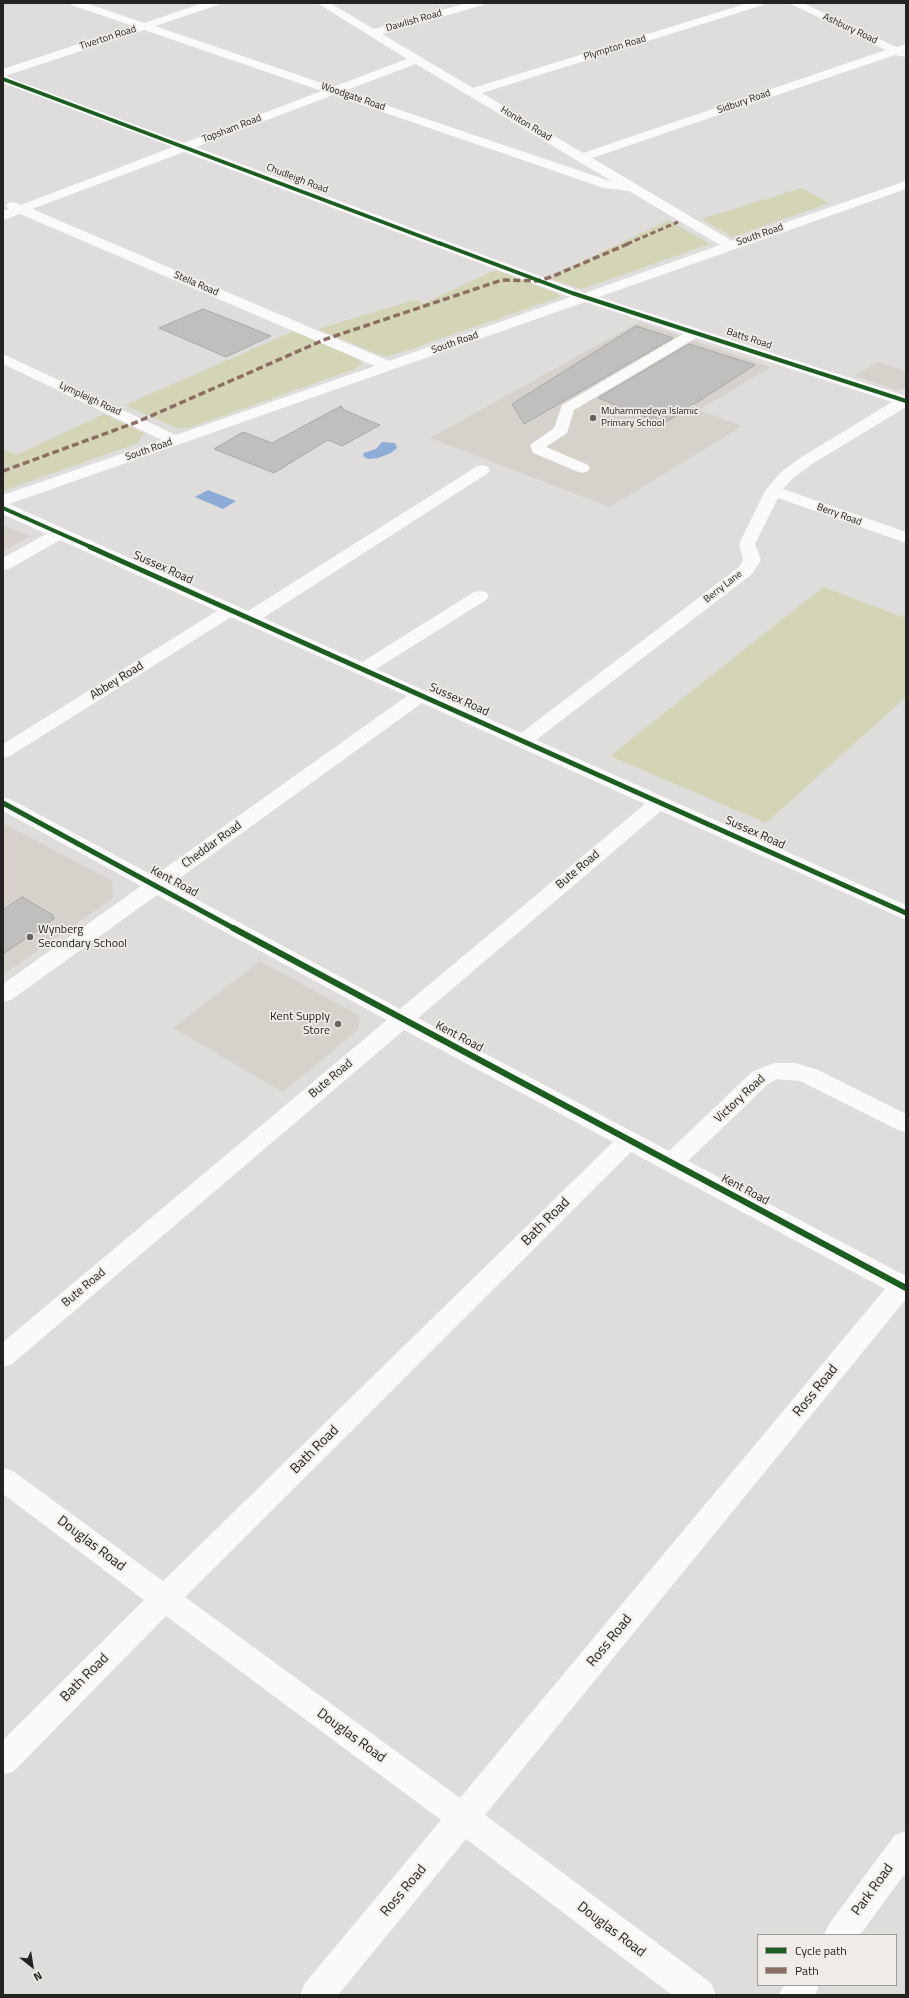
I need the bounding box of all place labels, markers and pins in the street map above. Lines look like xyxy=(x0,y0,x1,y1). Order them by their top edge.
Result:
place label: Muhammedeya Islamic Primary School xyxy=(601,406,698,430)
marker: Muhammedeya Islamic Primary School xyxy=(588,413,598,423)
place label: Wynberg Secondary School xyxy=(38,923,127,951)
marker: Wynberg Secondary School xyxy=(25,932,35,942)
place label: Kent Supply Store xyxy=(270,1010,330,1038)
marker: Kent Supply Store xyxy=(333,1019,343,1029)

